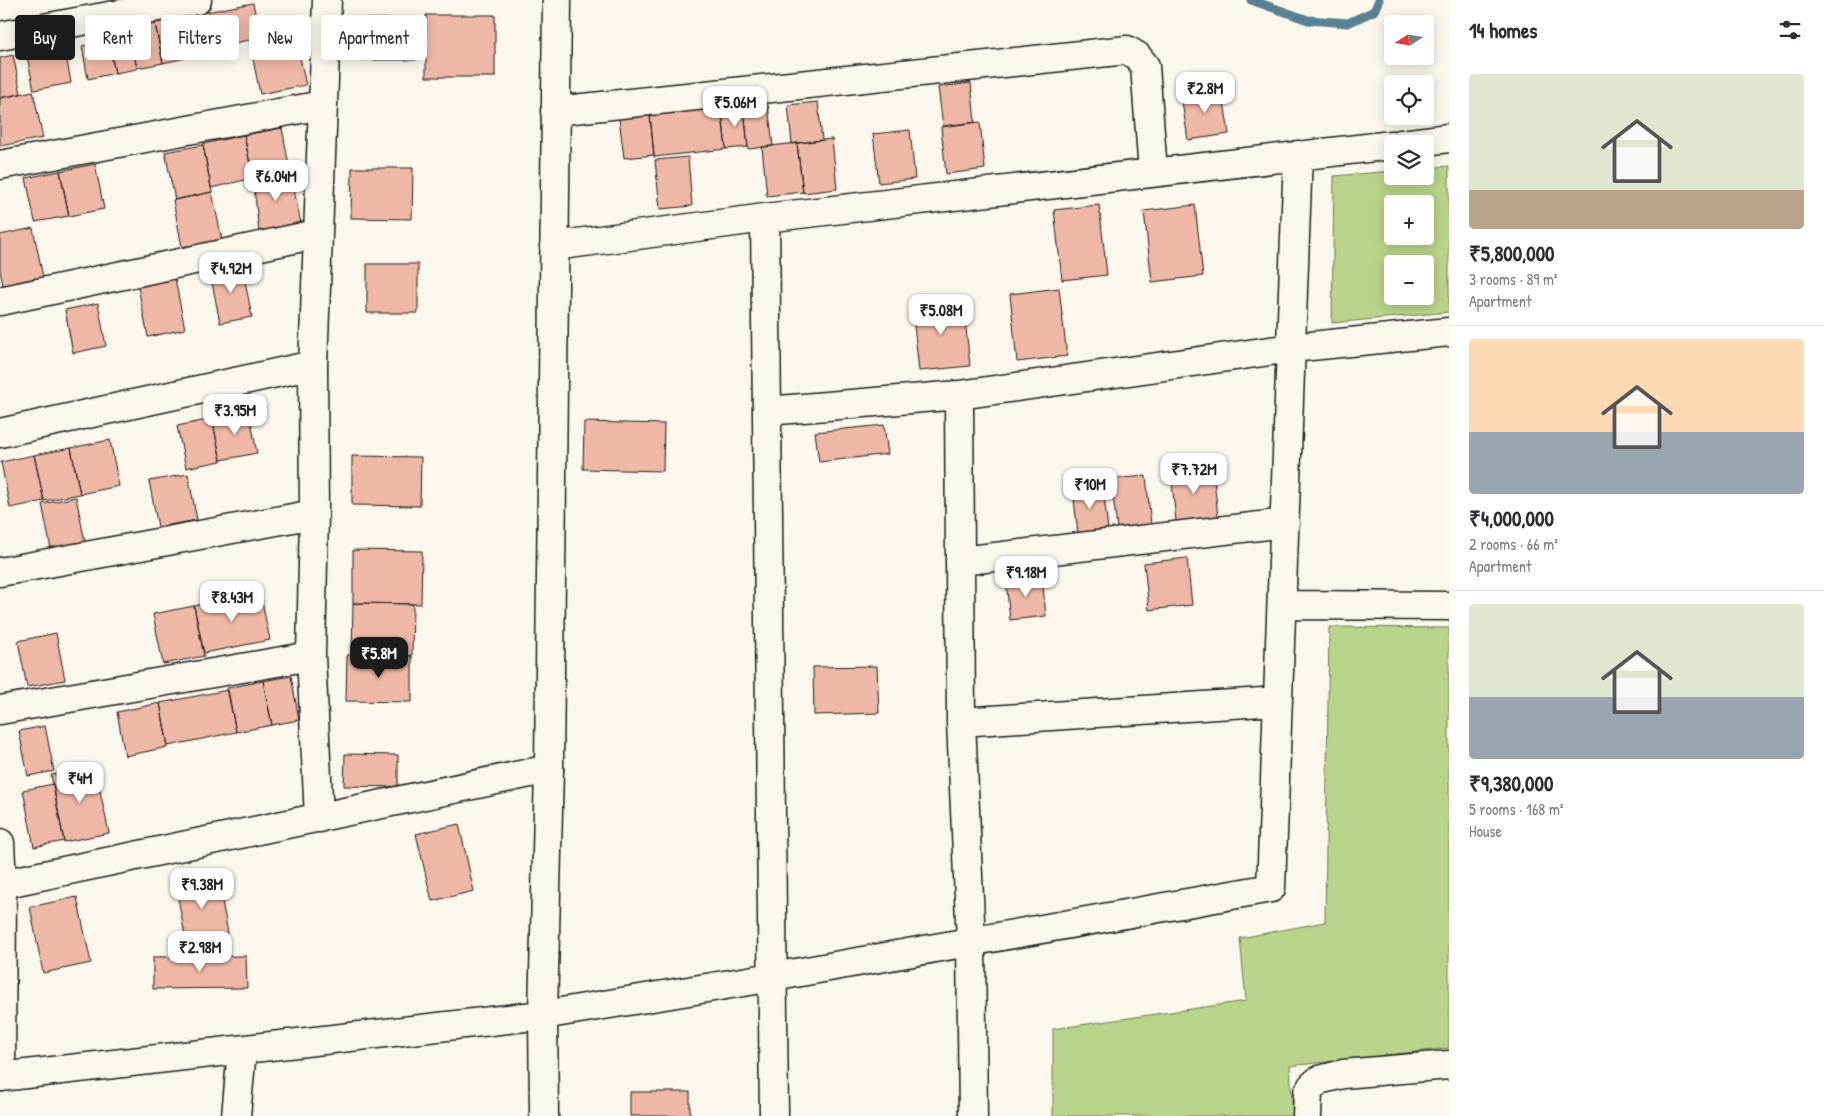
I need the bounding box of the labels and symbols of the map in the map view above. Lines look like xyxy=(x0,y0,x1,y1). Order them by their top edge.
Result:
north arrow xyxy=(1384,15,1434,65)
pin: ₹2.8M xyxy=(1170,72,1240,114)
pin: ₹5.06M xyxy=(694,86,776,128)
pin: ₹6.04M xyxy=(235,160,317,202)
pin: ₹4.92M xyxy=(190,252,272,294)
pin: ₹5.08M xyxy=(900,294,982,336)
pin: ₹3.95M xyxy=(194,394,276,436)
pin: ₹7.72M xyxy=(1153,452,1235,495)
pin: ₹10M xyxy=(1060,468,1120,510)
pin: ₹9.18M xyxy=(985,556,1067,598)
pin: ₹8.43M xyxy=(191,580,273,623)
pin: ₹5.8M xyxy=(344,636,414,679)
pin: ₹4M xyxy=(56,762,104,804)
pin: ₹9.38M xyxy=(161,868,243,910)
pin: ₹2.98M xyxy=(159,930,241,973)

